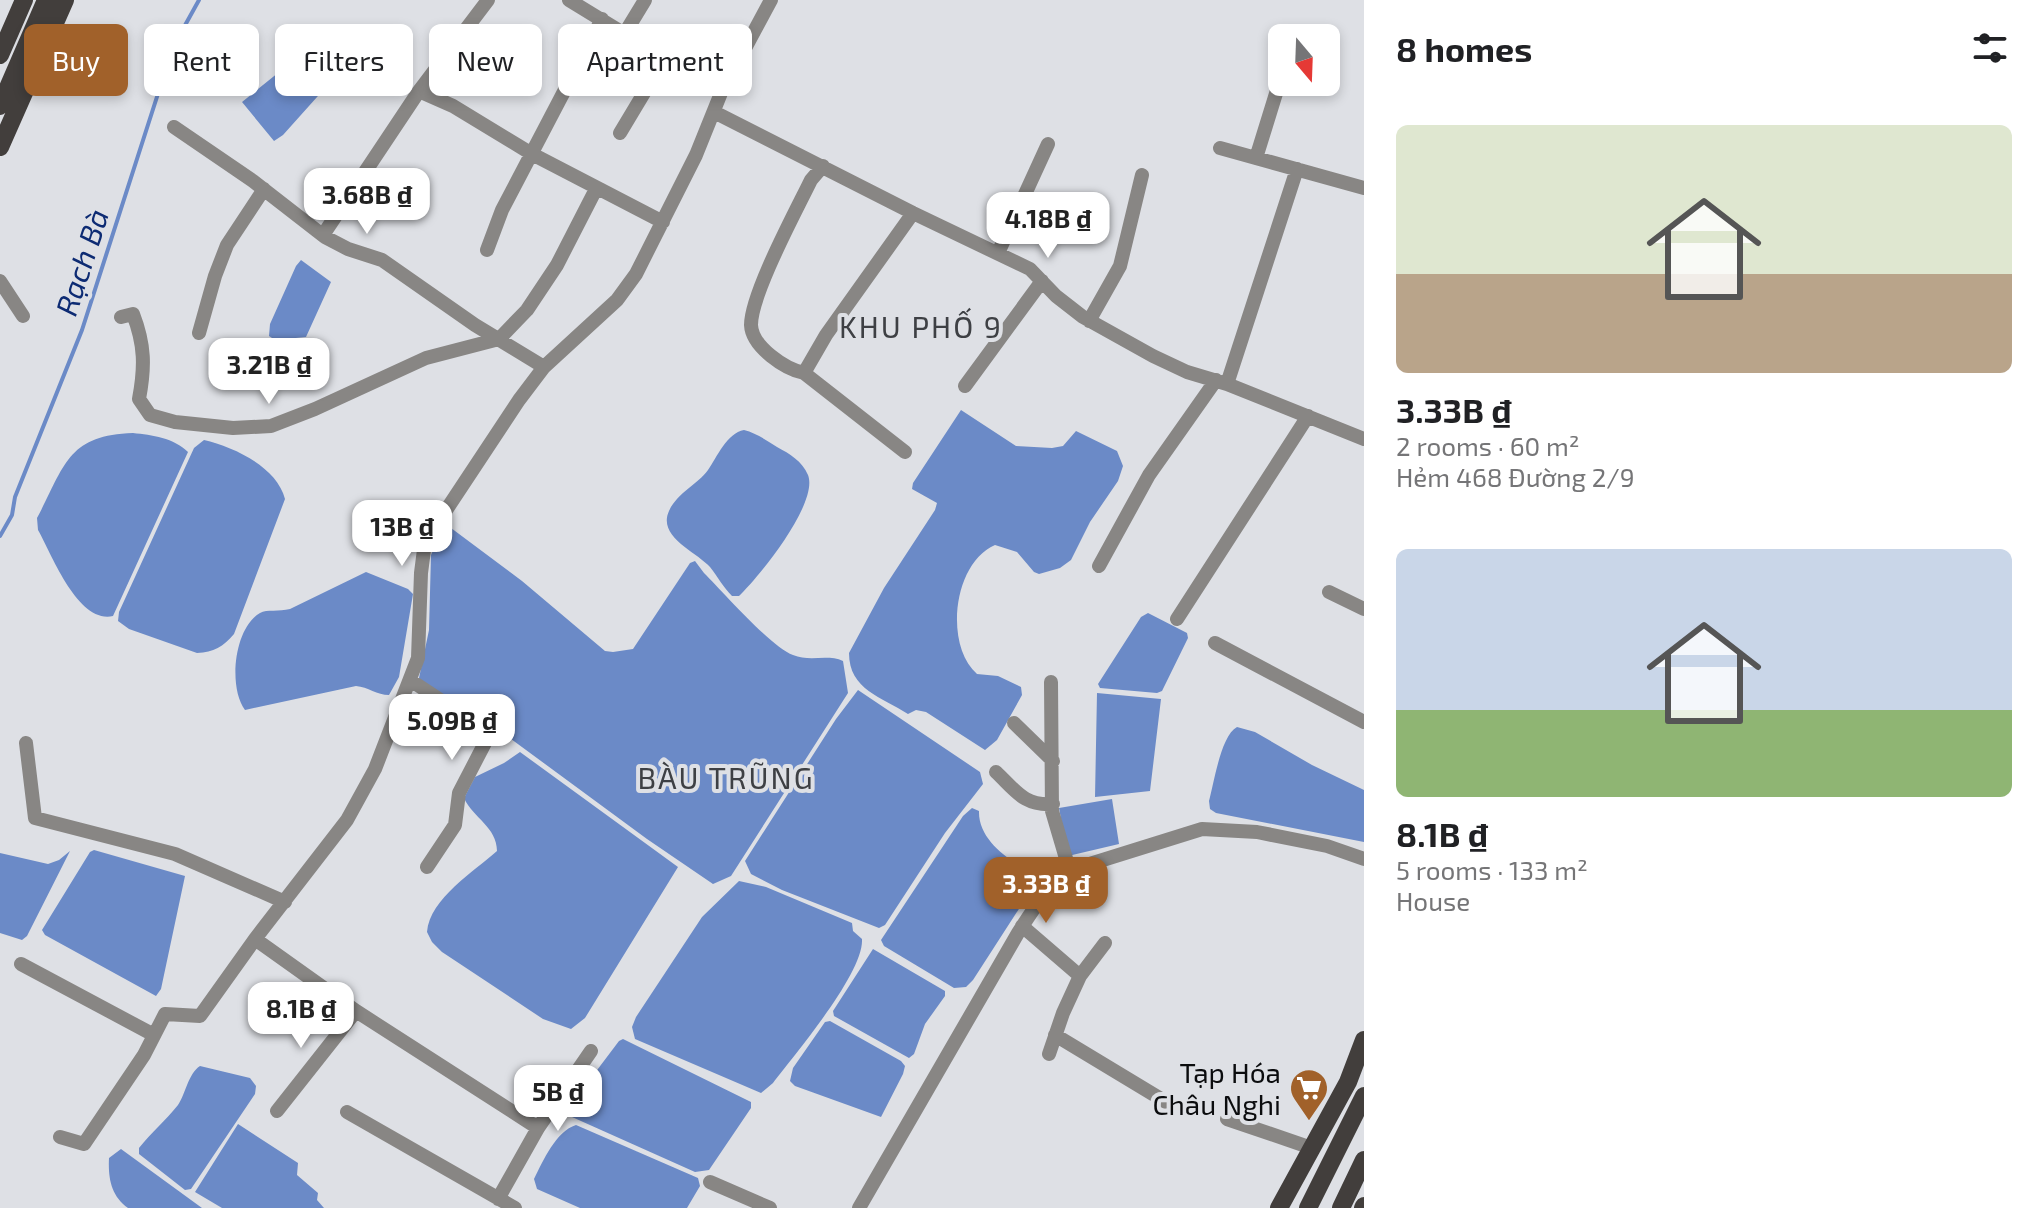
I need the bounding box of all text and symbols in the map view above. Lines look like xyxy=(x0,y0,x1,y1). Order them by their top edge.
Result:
chip: Buy xyxy=(24,24,128,96)
chip: Rent xyxy=(144,24,259,96)
chip: Filters xyxy=(275,24,413,96)
chip: New xyxy=(429,24,542,96)
chip: Apartment xyxy=(558,24,752,96)
north arrow xyxy=(1268,24,1340,96)
map controls xyxy=(1268,24,1340,96)
icon: filters xyxy=(1968,26,2012,70)
text: 8 homes xyxy=(1396,28,1532,69)
pin: 3.68B ₫ xyxy=(293,168,441,236)
icon: home xyxy=(1632,177,1776,321)
text: 3.68B ₫ xyxy=(322,178,412,209)
pin: 4.18B ₫ xyxy=(974,192,1122,260)
text: 4.18B ₫ xyxy=(1005,202,1091,233)
water label: Rạch Bà xyxy=(47,204,115,320)
district label: KHU PHỐ 9 xyxy=(839,307,1003,344)
pin: 3.21B ₫ xyxy=(195,338,343,406)
text: 3.21B ₫ xyxy=(226,348,312,379)
text: 3.33B ₫ xyxy=(1396,389,1511,430)
text: 2 rooms · 60 m² xyxy=(1396,430,1580,461)
text: Hẻm 468 Đường 2/9 xyxy=(1396,461,1635,492)
pin: 13B ₫ xyxy=(346,500,458,568)
text: 13B ₫ xyxy=(370,510,434,541)
icon: home xyxy=(1632,601,1776,745)
pin: 5.09B ₫ xyxy=(378,694,526,762)
text: 5.09B ₫ xyxy=(407,704,497,735)
district label: BÀU TRŨNG xyxy=(637,759,815,795)
text: 8.1B ₫ xyxy=(1396,813,1488,854)
text: 5 rooms · 133 m² xyxy=(1396,854,1588,885)
pin: 3.33B ₫ xyxy=(972,857,1120,925)
text: 3.33B ₫ xyxy=(1002,867,1090,898)
text: House xyxy=(1396,885,1470,916)
pin: 8.1B ₫ xyxy=(236,982,366,1050)
text: 8.1B ₫ xyxy=(266,992,336,1023)
place label: Tạp Hóa Châu Nghi xyxy=(1153,1055,1281,1121)
pin: 5B ₫ xyxy=(511,1065,605,1133)
supermarket icon: Tạp Hóa Châu Nghi xyxy=(1288,1067,1330,1122)
text: 5B ₫ xyxy=(532,1075,584,1106)

